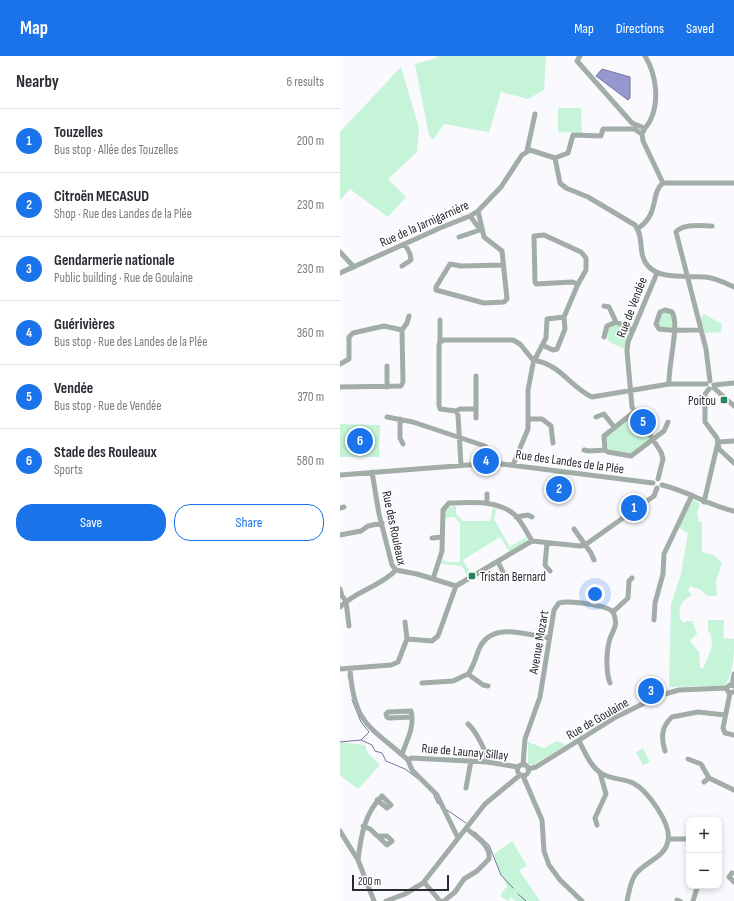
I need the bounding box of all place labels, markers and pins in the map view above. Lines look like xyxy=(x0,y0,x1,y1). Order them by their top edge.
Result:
place label: Poitou xyxy=(688,393,716,409)
marker: Poitou xyxy=(719,395,729,405)
pin: 5 xyxy=(630,407,656,437)
pin: 6 xyxy=(347,426,373,456)
pin: 4 xyxy=(473,446,499,476)
pin: 2 xyxy=(546,474,572,504)
pin: 1 xyxy=(621,493,647,523)
place label: Tristan Bernard xyxy=(480,569,546,585)
marker: Tristan Bernard xyxy=(467,571,477,581)
pin: 3 xyxy=(638,676,664,706)

